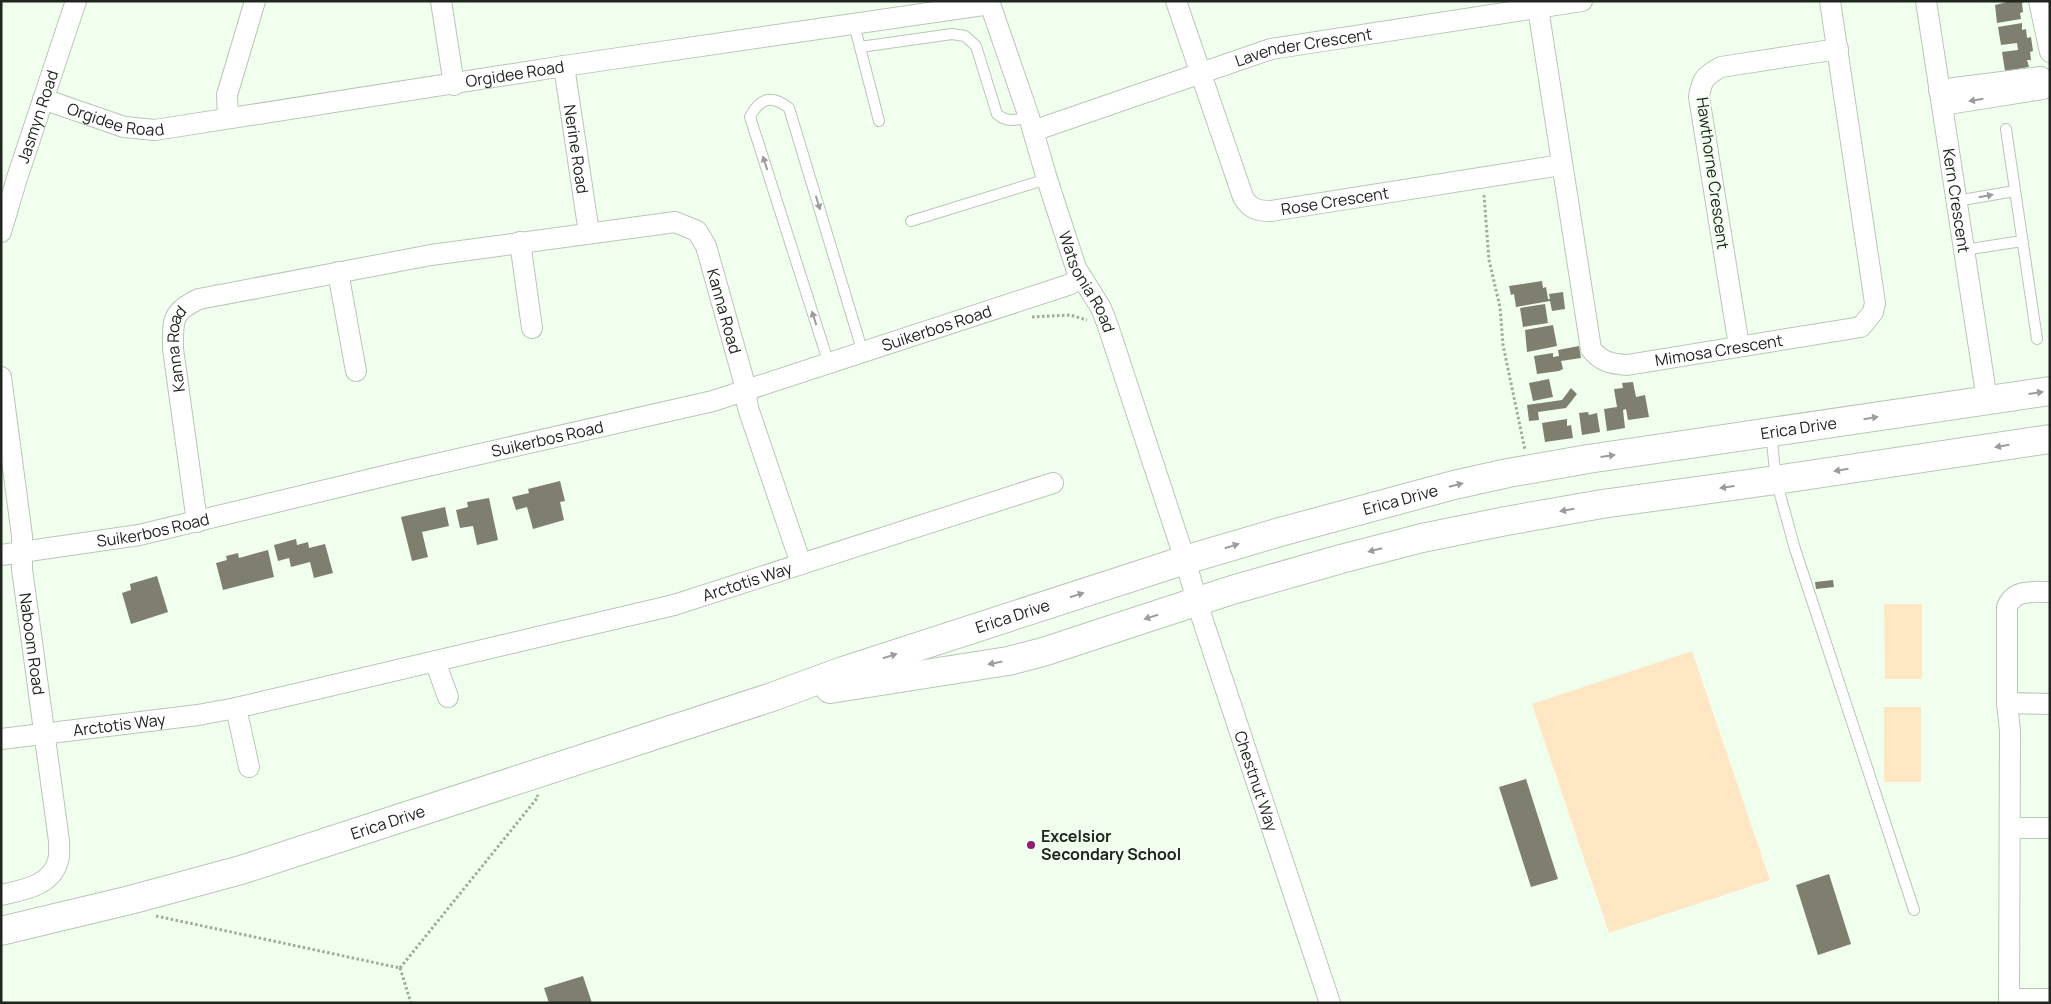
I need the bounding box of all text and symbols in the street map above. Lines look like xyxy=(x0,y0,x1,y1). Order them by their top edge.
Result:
street label: Lavender Crescent xyxy=(1232,23,1373,72)
street label: Orgidee Road xyxy=(464,55,566,92)
street label: Jasmyn Road xyxy=(12,67,63,166)
street label: Hawthorne Crescent xyxy=(1691,96,1735,250)
one-way arrow xyxy=(1967,96,1983,104)
street label: Orgidee Road xyxy=(64,97,166,141)
street label: Nerine Road xyxy=(559,103,594,195)
street label: Kern Crescent xyxy=(1938,147,1975,254)
one-way arrow xyxy=(761,155,769,170)
street label: Rose Crescent xyxy=(1279,181,1390,220)
one-way arrow xyxy=(1978,191,1994,199)
one-way arrow xyxy=(814,196,822,211)
street label: Watsonia Road xyxy=(1054,228,1120,335)
street label: Kanna Road xyxy=(702,266,747,356)
street label: Kanna Road xyxy=(162,300,191,393)
street label: Suikerbos Road xyxy=(879,300,994,356)
one-way arrow xyxy=(810,310,818,325)
street label: Mimosa Crescent xyxy=(1653,329,1784,371)
one-way arrow xyxy=(2028,389,2044,397)
street label: Erica Drive xyxy=(1759,412,1838,444)
one-way arrow xyxy=(1863,414,1879,422)
street label: Suikerbos Road xyxy=(489,415,606,462)
one-way arrow xyxy=(1993,442,2009,450)
one-way arrow xyxy=(1600,452,1616,460)
one-way arrow xyxy=(1833,467,1849,475)
street label: Erica Drive xyxy=(1360,479,1440,520)
one-way arrow xyxy=(1448,481,1463,489)
one-way arrow xyxy=(1719,483,1735,491)
one-way arrow xyxy=(1558,507,1574,515)
street label: Suikerbos Road xyxy=(95,508,211,552)
one-way arrow xyxy=(1224,542,1239,550)
one-way arrow xyxy=(1368,546,1383,554)
street label: Arctotis Way xyxy=(700,557,795,606)
street label: Naboom Road xyxy=(14,591,50,696)
one-way arrow xyxy=(1070,591,1085,599)
street label: Erica Drive xyxy=(973,594,1053,638)
one-way arrow xyxy=(1143,613,1158,621)
one-way arrow xyxy=(882,652,897,660)
one-way arrow xyxy=(987,660,1003,668)
street label: Arctotis Way xyxy=(72,708,167,741)
street label: Chestnut Way xyxy=(1229,728,1283,835)
street label: Erica Drive xyxy=(348,800,428,845)
place label: Excelsior Secondary School xyxy=(1041,825,1181,865)
marker: Excelsior Secondary School xyxy=(1025,839,1037,851)

